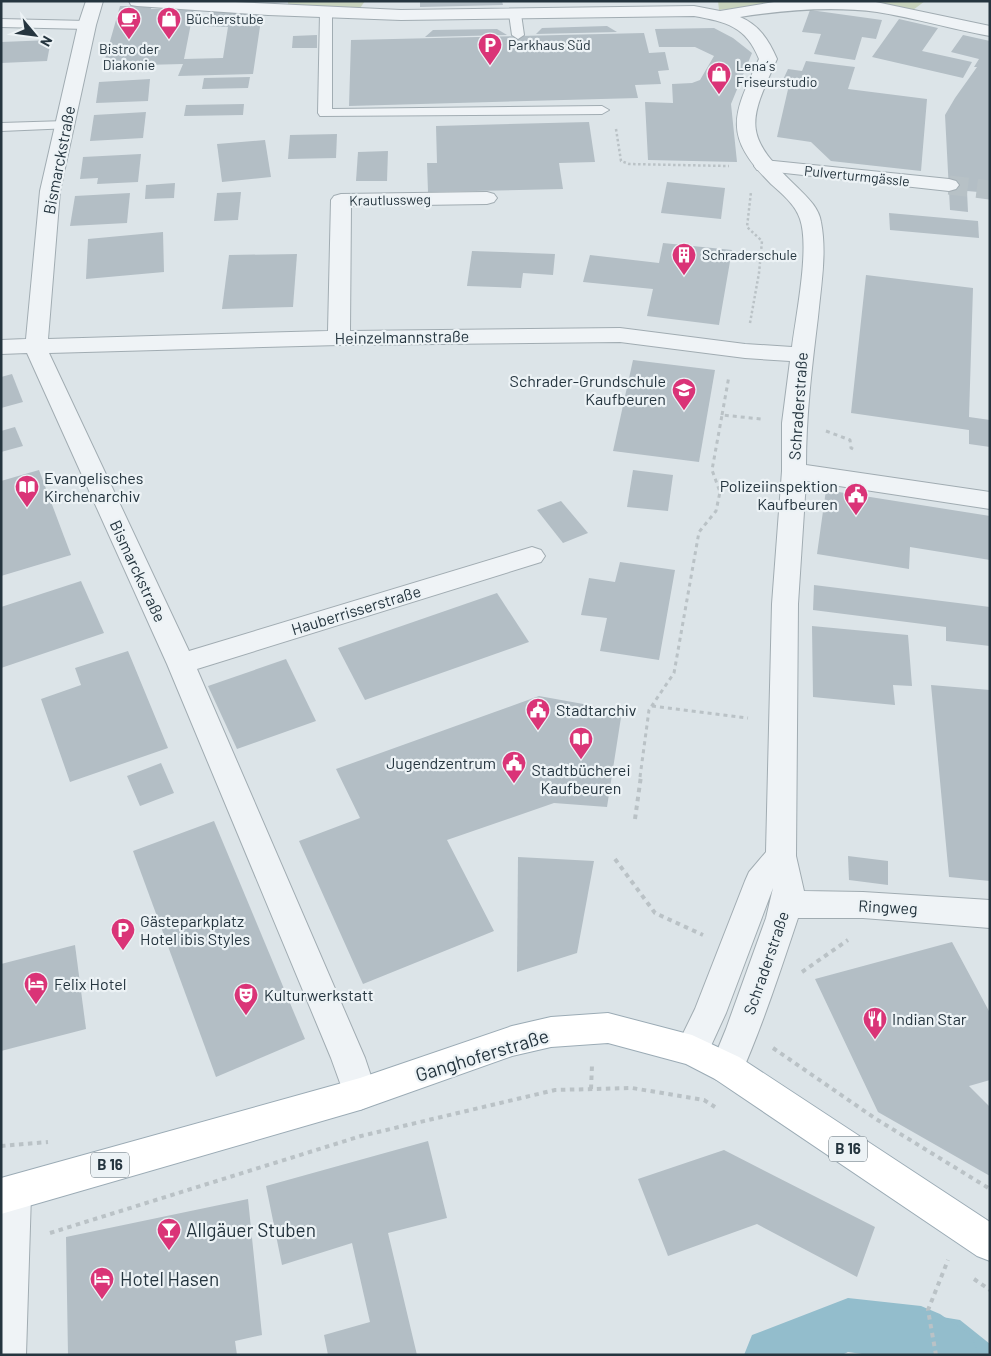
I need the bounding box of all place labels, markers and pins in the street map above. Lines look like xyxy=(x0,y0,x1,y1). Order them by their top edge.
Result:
cafe icon: Bistro der Diakonie xyxy=(116,6,142,40)
shop icon: Bücherstube xyxy=(156,6,182,40)
place label: Bücherstube xyxy=(186,10,264,27)
parking icon: Parkhaus Süd xyxy=(477,32,503,66)
place label: Parkhaus Süd xyxy=(508,36,591,53)
place label: Bistro der Diakonie xyxy=(99,40,159,73)
place label: Lena´s Friseurstudio xyxy=(736,57,817,90)
shop icon: Lena´s Friseurstudio xyxy=(706,61,732,95)
building icon: Schraderschule xyxy=(671,242,697,276)
place label: Schraderschule xyxy=(702,246,797,263)
place label: Schrader-Grundschule Kaufbeuren xyxy=(510,371,666,408)
school or university icon: Schrader-Grundschule Kaufbeuren xyxy=(671,377,697,411)
place label: Evangelisches Kirchenarchiv xyxy=(44,468,143,505)
library icon: Evangelisches Kirchenarchiv xyxy=(14,474,40,508)
place label: Polizeiinspektion Kaufbeuren xyxy=(720,476,838,513)
public building icon: Polizeiinspektion Kaufbeuren xyxy=(843,482,869,516)
public building icon: Stadtarchiv xyxy=(525,697,551,731)
place label: Stadtarchiv xyxy=(556,700,637,719)
library icon: Stadtbücherei Kaufbeuren xyxy=(568,726,594,760)
public building icon: Jugendzentrum xyxy=(501,750,527,784)
place label: Jugendzentrum xyxy=(386,753,496,772)
place label: Stadtbücherei Kaufbeuren xyxy=(532,760,630,797)
place label: Gästeparkplatz Hotel ibis Styles xyxy=(140,911,250,948)
parking icon: Gästeparkplatz Hotel ibis Styles xyxy=(110,917,136,951)
hotel icon: Felix Hotel xyxy=(23,971,49,1005)
place label: Felix Hotel xyxy=(54,974,126,993)
theatre icon: Kulturwerkstatt xyxy=(233,982,259,1016)
place label: Kulturwerkstatt xyxy=(264,985,374,1004)
restaurant icon: Indian Star xyxy=(862,1006,888,1040)
place label: Indian Star xyxy=(892,1009,967,1028)
bar icon: Allgäuer Stuben xyxy=(156,1217,182,1251)
place label: Allgäuer Stuben xyxy=(186,1218,316,1241)
hotel icon: Hotel Hasen xyxy=(89,1266,115,1300)
place label: Hotel Hasen xyxy=(120,1267,219,1290)

